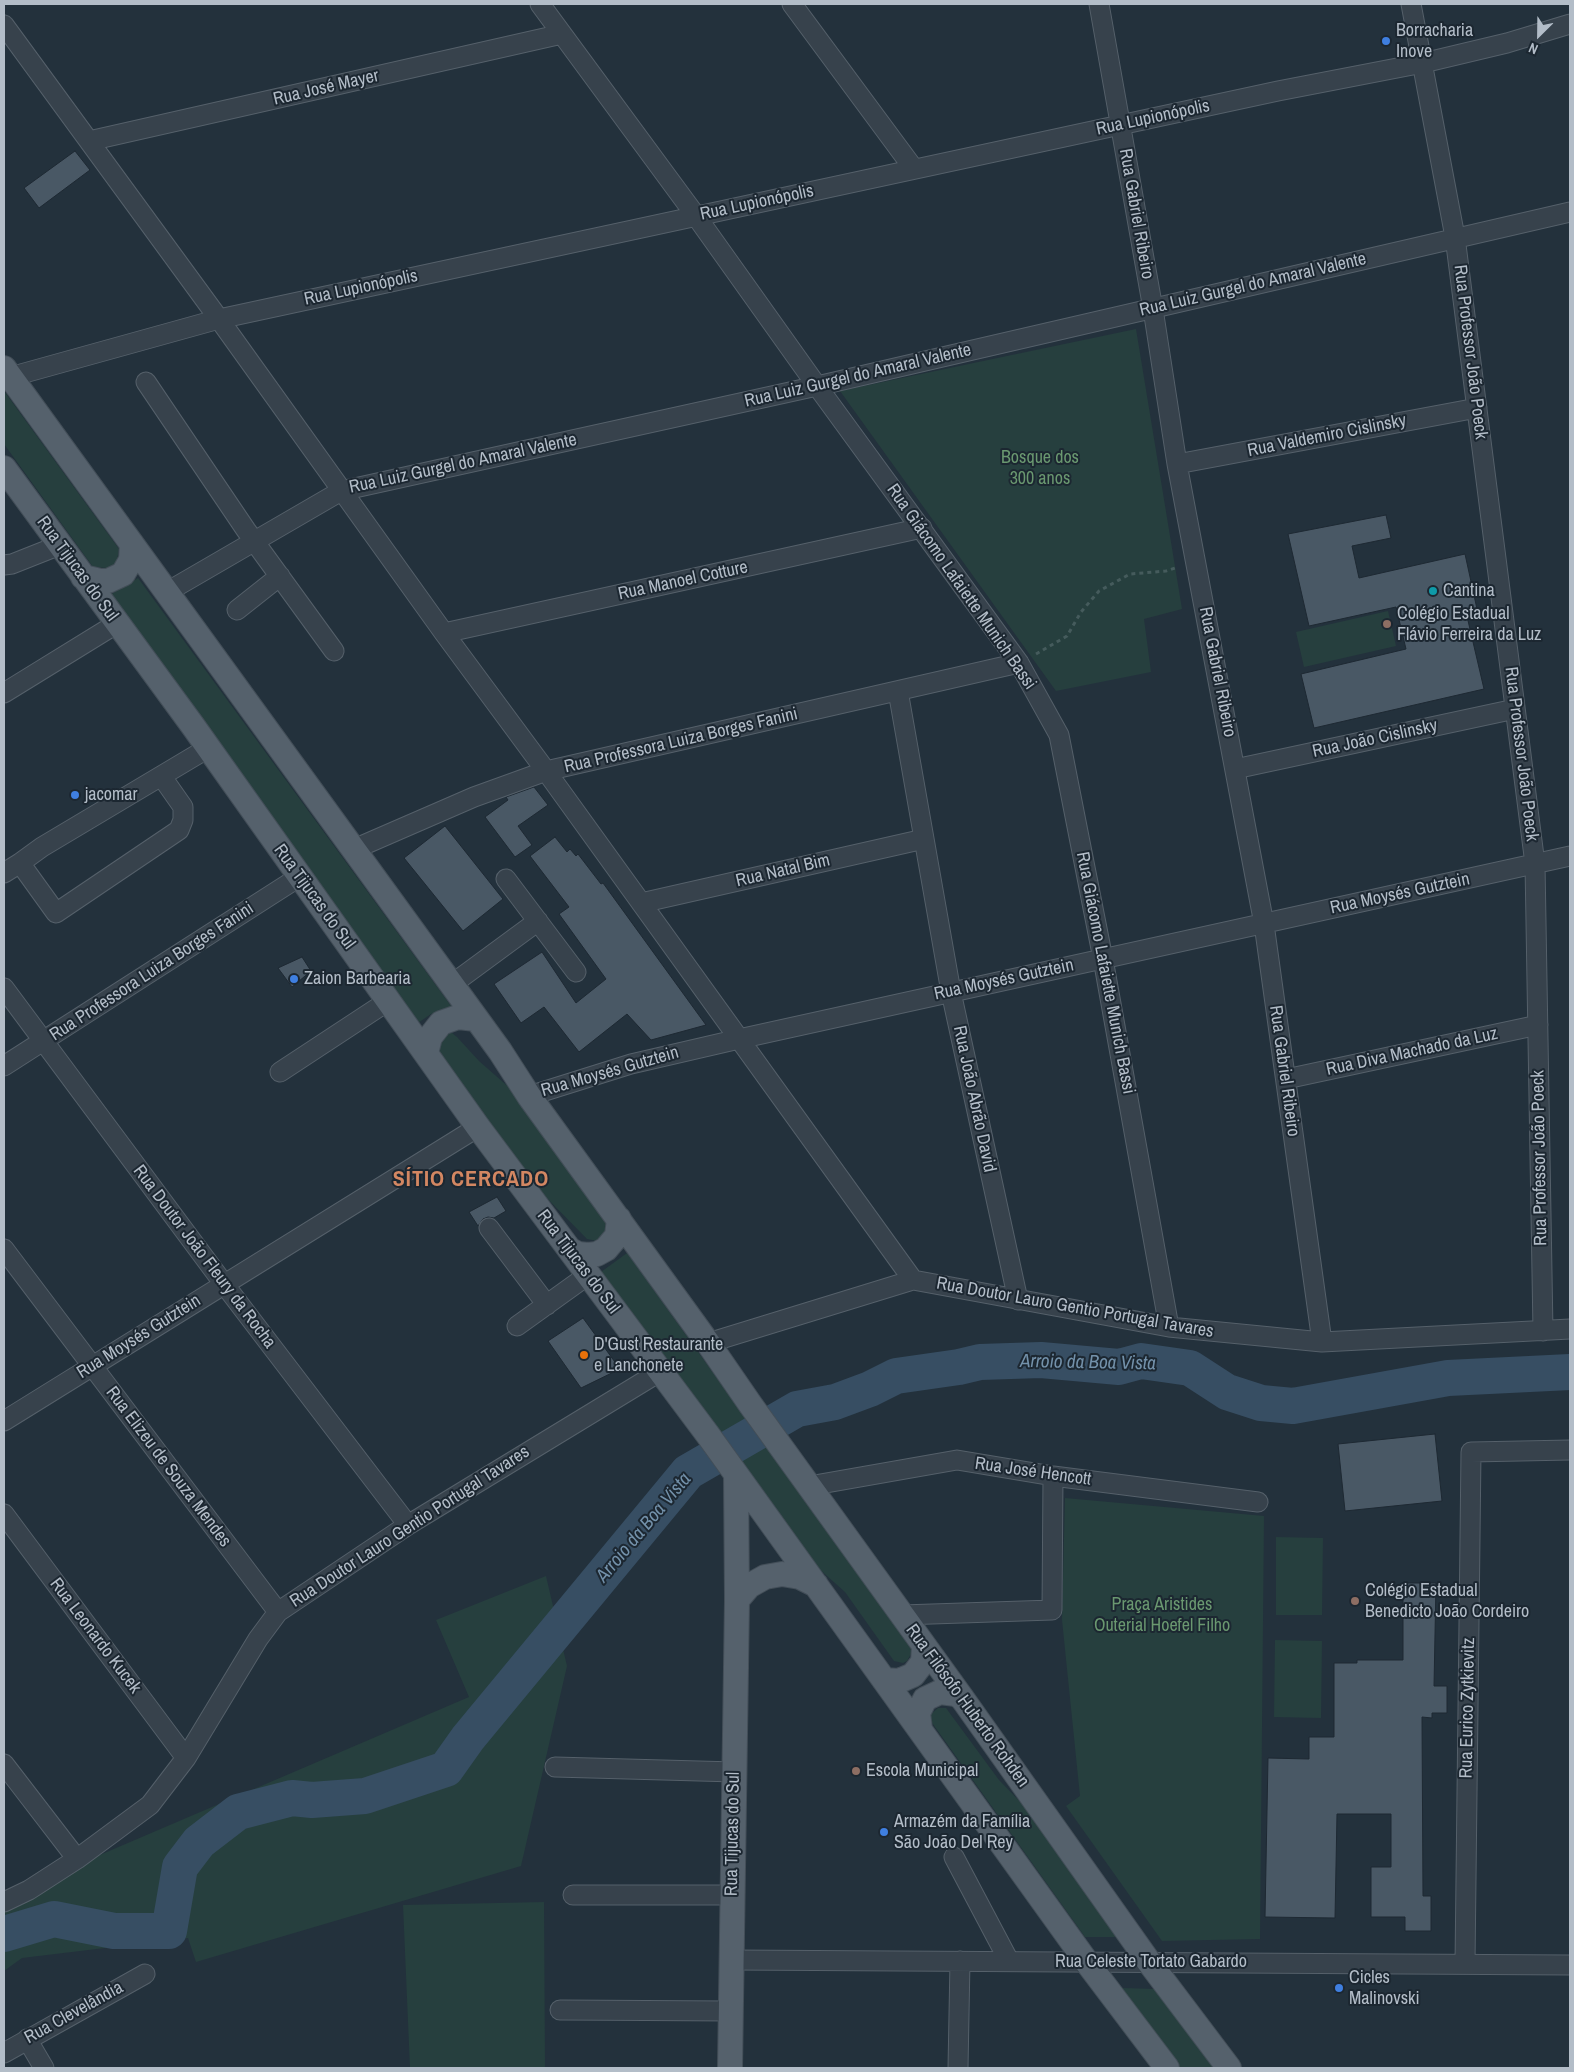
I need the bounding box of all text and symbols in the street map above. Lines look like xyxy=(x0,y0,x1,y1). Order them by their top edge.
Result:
north arrow xyxy=(1514,10,1564,60)
place label: Borracharia Inove xyxy=(1396,20,1473,62)
marker: Borracharia Inove xyxy=(1380,35,1392,47)
text: N xyxy=(1526,39,1540,59)
street label: Rua José Mayer xyxy=(271,65,381,111)
street label: Rua Lupionópolis xyxy=(1094,95,1212,141)
street label: Rua Gabriel Ribeiro xyxy=(1114,147,1158,281)
street label: Rua Lupionópolis xyxy=(698,180,816,226)
street label: Rua Luiz Gurgel do Amaral Valente xyxy=(1138,248,1368,322)
street label: Rua Professor João Poeck xyxy=(1449,264,1491,440)
street label: Rua Lupionópolis xyxy=(302,265,420,311)
street label: Rua Luiz Gurgel do Amaral Valente xyxy=(743,339,973,413)
street label: Rua Valdemiro Cislinsky xyxy=(1246,410,1408,462)
street label: Rua Luiz Gurgel do Amaral Valente xyxy=(347,429,579,499)
park label: Bosque dos 300 anos xyxy=(1001,447,1079,489)
street label: Rua Giácomo Lafaiette Munich Bassi xyxy=(882,480,1040,694)
street label: Rua Tijucas do Sul xyxy=(32,512,122,626)
street label: Rua Manoel Cotture xyxy=(616,557,750,605)
place label: Cantina xyxy=(1443,580,1495,602)
marker: Cantina xyxy=(1427,585,1439,597)
place label: Colégio Estadual Flávio Ferreira da Luz xyxy=(1397,603,1541,646)
street label: Rua Gabriel Ribeiro xyxy=(1194,605,1240,739)
marker: Colégio Estadual Flávio Ferreira da Luz xyxy=(1381,618,1393,630)
street label: Rua Professor João Poeck xyxy=(1500,666,1542,842)
street label: Rua Professora Luiza Borges Fanini xyxy=(562,704,800,778)
street label: Rua João Cislinsky xyxy=(1311,715,1439,763)
place label: jacomar xyxy=(85,784,137,806)
marker: jacomar xyxy=(69,789,81,801)
street label: Rua Tijucas do Sul xyxy=(269,840,359,954)
street label: Rua Natal Bim xyxy=(734,850,832,892)
street label: Rua Giácomo Lafaiette Munich Bassi xyxy=(1071,850,1139,1096)
street label: Rua Moysés Gutztein xyxy=(1328,869,1472,919)
street label: Rua Professora Luiza Borges Fanini xyxy=(46,898,258,1046)
street label: Rua Moysés Gutztein xyxy=(932,955,1076,1005)
place label: Zaion Barbearia xyxy=(304,968,411,990)
marker: Zaion Barbearia xyxy=(288,973,300,985)
street label: Rua Gabriel Ribeiro xyxy=(1264,1004,1304,1138)
street label: Rua Diva Machado da Luz xyxy=(1324,1023,1500,1081)
street label: Rua João Abrão David xyxy=(948,1024,1000,1174)
street label: Rua Moysés Gutztein xyxy=(539,1042,681,1102)
street label: Rua Professor João Poeck xyxy=(1528,1070,1552,1246)
street label: Rua Doutor João Fleury da Rocha xyxy=(128,1161,280,1353)
district label: SÍTIO CERCADO xyxy=(391,1167,551,1193)
street label: Rua Tijucas do Sul xyxy=(532,1206,624,1318)
street label: Rua Doutor Lauro Gentio Portugal Tavares xyxy=(935,1273,1215,1343)
street label: Rua Moysés Gutztein xyxy=(73,1290,205,1384)
place label: D'Gust Restaurante e Lanchonete xyxy=(594,1334,723,1376)
marker: D'Gust Restaurante e Lanchonete xyxy=(578,1349,590,1361)
water label: Arroio da Boa Vista xyxy=(1020,1350,1156,1376)
street label: Rua Elizeu de Souza Mendes xyxy=(101,1383,235,1551)
street label: Rua Doutor Lauro Gentio Portugal Tavares xyxy=(286,1441,534,1613)
street label: Rua José Hencott xyxy=(973,1453,1093,1491)
water label: Arroio da Boa Vista xyxy=(592,1469,696,1587)
street label: Rua Leonardo Kucek xyxy=(45,1574,145,1698)
place label: Colégio Estadual Benedicto João Cordeiro xyxy=(1365,1580,1529,1622)
park label: Praça Aristides Outerial Hoefel Filho xyxy=(1094,1594,1230,1636)
marker: Colégio Estadual Benedicto João Cordeiro xyxy=(1349,1595,1361,1607)
street label: Rua Filósofo Huberto Rohden xyxy=(901,1620,1033,1792)
street label: Rua Eurico Zytkievitz xyxy=(1456,1637,1480,1779)
place label: Escola Municipal xyxy=(866,1760,978,1782)
marker: Escola Municipal xyxy=(850,1765,862,1777)
street label: Rua Tijucas do Sul xyxy=(721,1772,745,1896)
place label: Armazém da Família São João Del Rey xyxy=(894,1811,1030,1854)
marker: Armazém da Família São João Del Rey xyxy=(878,1826,890,1838)
street label: Rua Celeste Tortato Gabardo xyxy=(1055,1951,1247,1973)
place label: Cicles Malinovski xyxy=(1349,1967,1420,2010)
street label: Rua Clevelândia xyxy=(21,1977,127,2049)
marker: Cicles Malinovski xyxy=(1333,1982,1345,1994)

